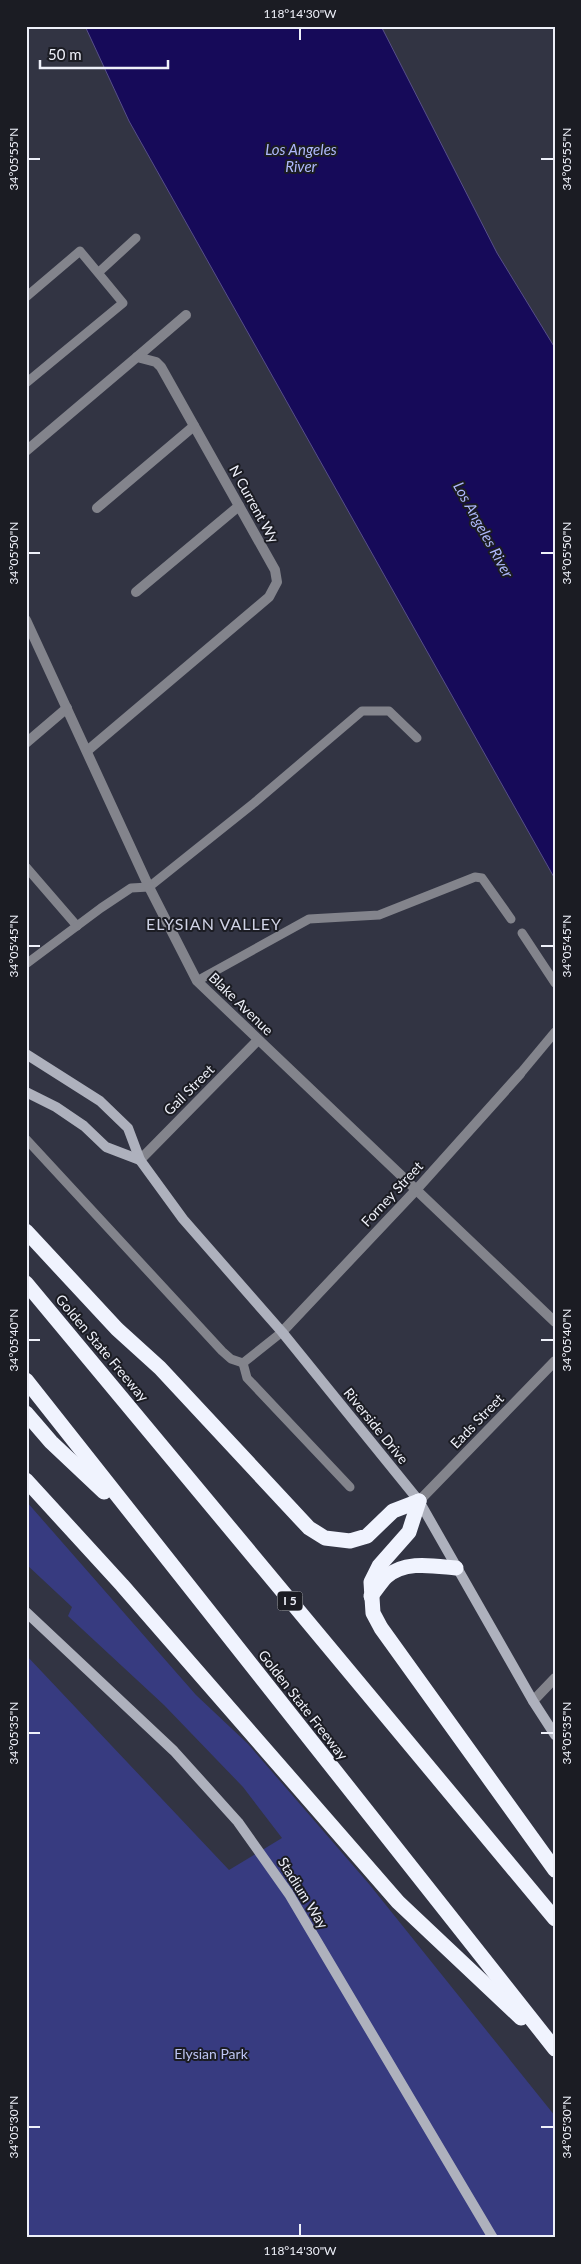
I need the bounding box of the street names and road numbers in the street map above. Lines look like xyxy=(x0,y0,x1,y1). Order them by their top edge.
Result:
street label: N Current Wy xyxy=(226,462,283,546)
street label: Blake Avenue xyxy=(206,969,277,1038)
street label: Gail Street xyxy=(160,1061,217,1118)
street label: Forney Street xyxy=(357,1158,426,1230)
street label: Golden State Freeway xyxy=(53,1291,153,1405)
street label: Riverside Drive xyxy=(340,1384,412,1467)
street label: Eads Street xyxy=(446,1390,507,1451)
road number: I 5 xyxy=(278,1592,302,1610)
street label: Golden State Freeway xyxy=(255,1646,352,1764)
street label: Stadium Way xyxy=(275,1854,332,1932)

